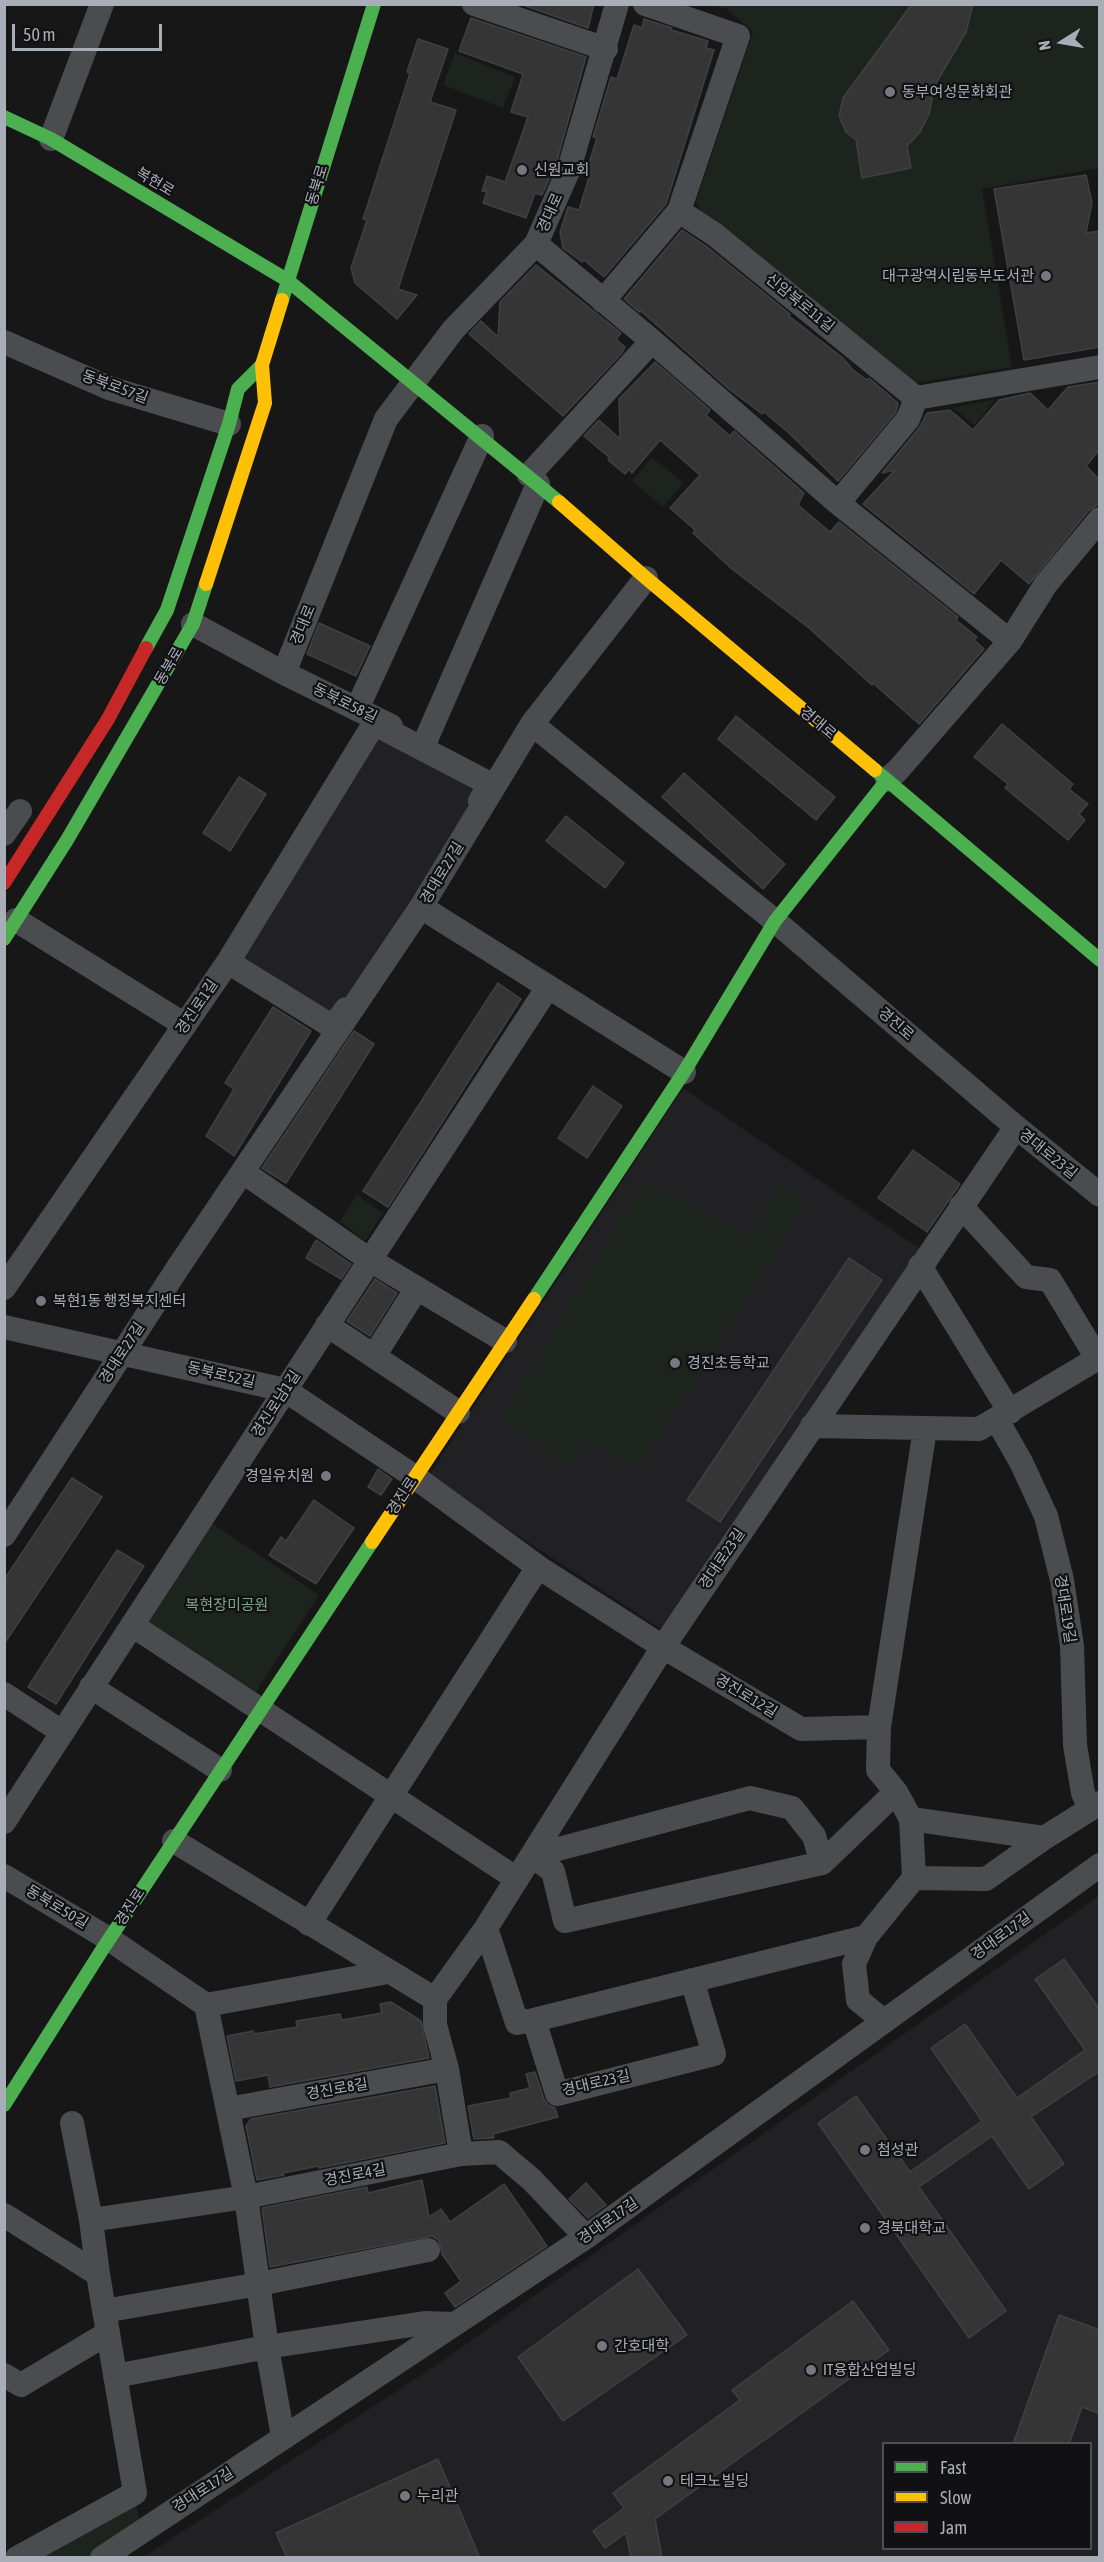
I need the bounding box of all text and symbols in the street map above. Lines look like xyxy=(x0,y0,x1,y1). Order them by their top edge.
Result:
scale bar xyxy=(15,12,165,50)
north arrow xyxy=(1032,12,1092,72)
text: 50 m xyxy=(23,24,55,45)
text: N xyxy=(1035,39,1054,52)
place label: 동부여성문화회관 xyxy=(902,83,1012,101)
marker: 동부여성문화회관 xyxy=(883,85,897,99)
place label: 신원교회 xyxy=(534,161,589,179)
street label: 동북로 xyxy=(302,163,332,207)
marker: 신원교회 xyxy=(515,163,529,177)
street label: 복현로 xyxy=(133,164,177,200)
street label: 경대로 xyxy=(533,190,567,236)
place label: 대구광역시립동부도서관 xyxy=(882,267,1034,285)
marker: 대구광역시립동부도서관 xyxy=(1039,269,1053,283)
street label: 신암북로11길 xyxy=(762,270,838,336)
street label: 동북로57길 xyxy=(79,367,151,407)
street label: 경대로 xyxy=(287,602,319,648)
street label: 동북로 xyxy=(151,644,187,688)
street label: 동북로58길 xyxy=(310,680,380,726)
street label: 경대로 xyxy=(796,703,840,743)
street label: 경대로27길 xyxy=(416,839,468,907)
street label: 경진로1길 xyxy=(172,976,222,1038)
street label: 경진로 xyxy=(874,1004,918,1044)
street label: 경대로23길 xyxy=(1015,1125,1081,1183)
place label: 복현1동 행정복지센터 xyxy=(53,1292,186,1310)
marker: 복현1동 행정복지센터 xyxy=(34,1294,48,1308)
street label: 경대로27길 xyxy=(96,1319,148,1387)
place label: 경진초등학교 xyxy=(687,1354,770,1372)
marker: 경진초등학교 xyxy=(668,1356,682,1370)
street label: 동북로52길 xyxy=(185,1358,257,1392)
street label: 경진로남1길 xyxy=(248,1367,304,1441)
place label: 경일유치원 xyxy=(245,1467,314,1485)
marker: 경일유치원 xyxy=(319,1469,333,1483)
street label: 경진로 xyxy=(383,1474,421,1518)
street label: 경대로23길 xyxy=(695,1525,749,1593)
street label: 경대로19길 xyxy=(1051,1573,1079,1645)
park label: 복현장미공원 xyxy=(186,1596,268,1614)
street label: 경진로12길 xyxy=(712,1670,780,1722)
street label: 동북로50길 xyxy=(23,1881,91,1933)
street label: 경진로 xyxy=(111,1885,149,1929)
street label: 경대로17길 xyxy=(968,1908,1034,1964)
street label: 경대로23길 xyxy=(560,2066,632,2100)
street label: 경진로8길 xyxy=(305,2075,369,2103)
place label: 첨성관 xyxy=(877,2141,918,2159)
marker: 첨성관 xyxy=(858,2143,872,2157)
street label: 경진로4길 xyxy=(323,2160,387,2190)
street label: 경대로17길 xyxy=(574,2194,642,2248)
place label: 경북대학교 xyxy=(877,2219,946,2237)
marker: 경북대학교 xyxy=(858,2221,872,2235)
place label: 간호대학 xyxy=(614,2337,669,2355)
marker: 간호대학 xyxy=(595,2339,609,2353)
place label: IT융합산업빌딩 xyxy=(823,2361,916,2379)
marker: IT융합산업빌딩 xyxy=(804,2363,818,2377)
legend xyxy=(882,2442,1092,2550)
text: Fast xyxy=(940,2457,967,2478)
street label: 경대로17길 xyxy=(169,2464,237,2516)
place label: 테크노빌딩 xyxy=(680,2472,749,2490)
marker: 테크노빌딩 xyxy=(661,2474,675,2488)
place label: 누리관 xyxy=(417,2487,458,2505)
text: Slow xyxy=(940,2487,971,2508)
marker: 누리관 xyxy=(398,2489,412,2503)
text: Jam xyxy=(940,2517,967,2538)

